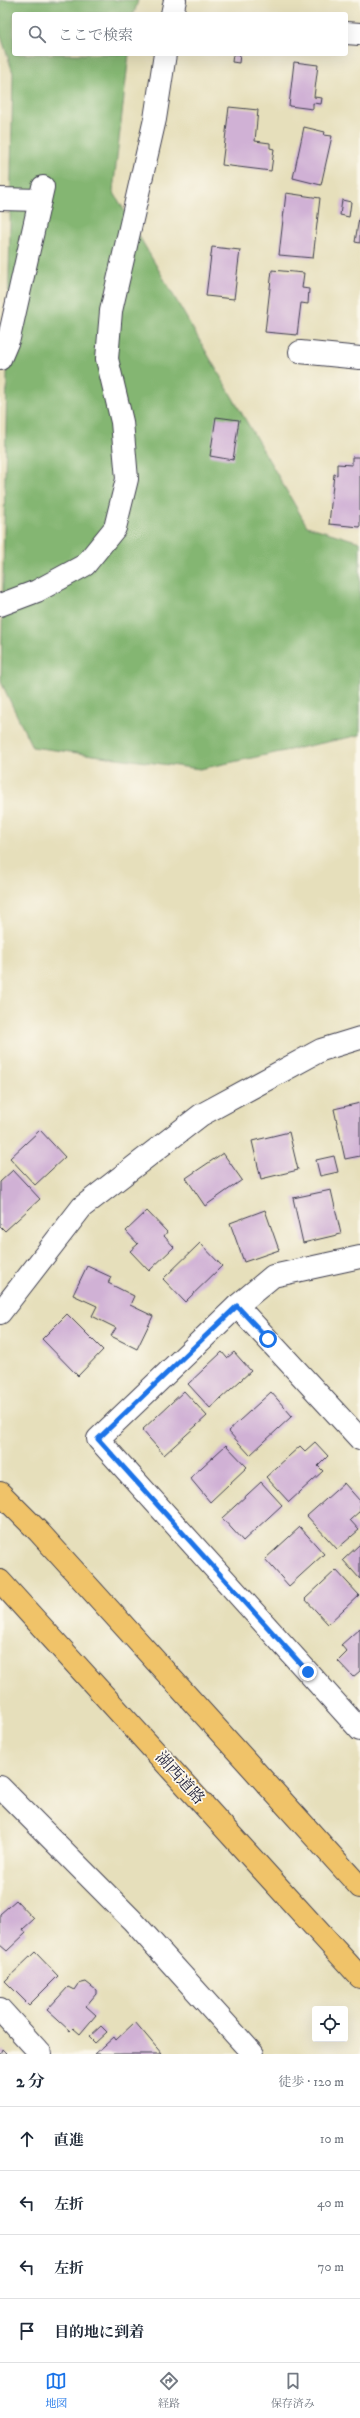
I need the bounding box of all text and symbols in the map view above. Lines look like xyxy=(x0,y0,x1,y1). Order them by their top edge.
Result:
search box xyxy=(12,12,348,56)
icon: search xyxy=(26,23,48,45)
text: ここで検索 xyxy=(58,26,133,45)
route start xyxy=(259,1330,277,1348)
route end xyxy=(299,1663,317,1681)
street label: 湖西道路 xyxy=(151,1748,209,1808)
map controls xyxy=(312,2006,348,2042)
button: locate xyxy=(312,2006,348,2042)
text: 2 分 xyxy=(16,2071,45,2093)
text: 徒歩 · 120 m xyxy=(279,2074,344,2090)
icon: ahead xyxy=(16,2128,38,2150)
text: 直進 xyxy=(54,2131,84,2150)
text: 10 m xyxy=(320,2131,344,2147)
icon: left xyxy=(16,2192,38,2214)
text: 左折 xyxy=(54,2195,84,2214)
text: 40 m xyxy=(317,2195,344,2211)
icon: left xyxy=(16,2256,38,2278)
text: 左折 xyxy=(54,2259,84,2278)
text: 70 m xyxy=(318,2259,344,2275)
icon: arrive xyxy=(16,2320,38,2342)
text: 目的地に到着 xyxy=(54,2323,144,2342)
tab: 地図 xyxy=(45,2370,67,2411)
tab: 経路 xyxy=(158,2370,180,2411)
tab: 保存済み xyxy=(271,2370,315,2411)

